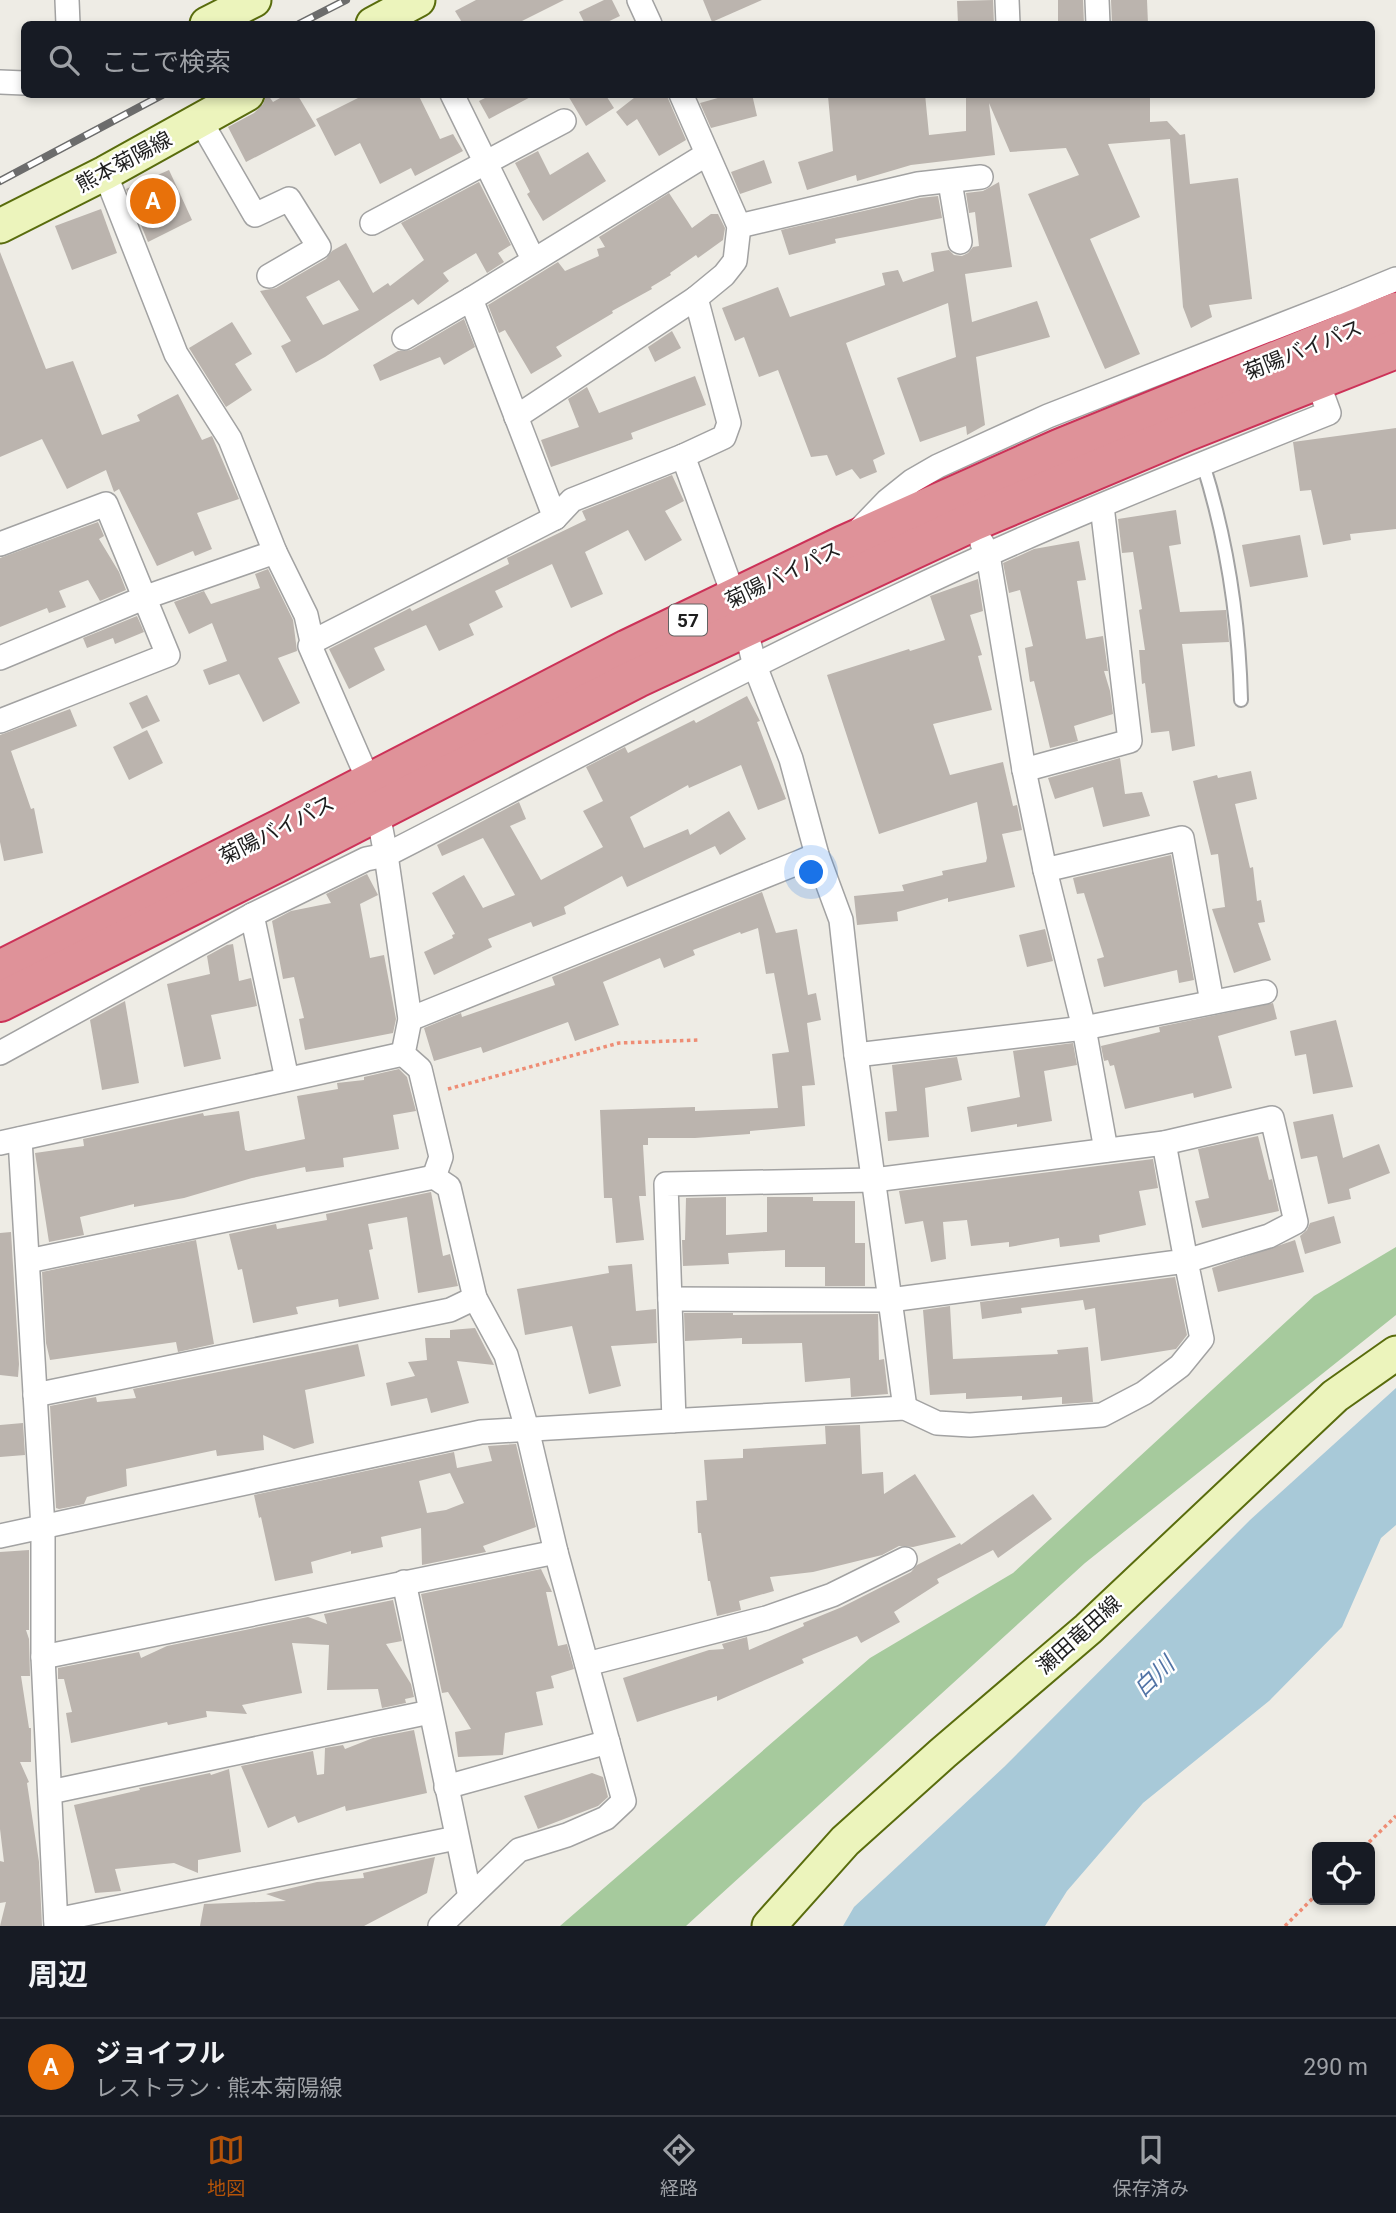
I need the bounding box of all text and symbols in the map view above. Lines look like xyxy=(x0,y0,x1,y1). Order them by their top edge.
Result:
search box xyxy=(21,21,1375,98)
icon: search xyxy=(45,41,83,79)
text: ここで検索 xyxy=(101,47,231,77)
street label: 熊本菊陽線 xyxy=(72,127,176,197)
pin: A xyxy=(130,175,176,227)
street label: 菊陽バイパス xyxy=(1240,315,1366,385)
street label: 菊陽バイパス xyxy=(721,537,845,613)
road number: 57 xyxy=(669,604,707,636)
street label: 菊陽バイパス xyxy=(216,791,338,869)
your location xyxy=(794,855,828,889)
street label: 瀬田竜田線 xyxy=(1032,1591,1126,1679)
water label: 白川 xyxy=(1128,1649,1182,1703)
map controls xyxy=(1312,1842,1375,1905)
button: locate xyxy=(1312,1842,1375,1905)
text: 周辺 xyxy=(28,1957,88,1992)
text: ジョイフル xyxy=(95,2038,225,2068)
text: A xyxy=(43,2054,59,2081)
text: 290 m xyxy=(1303,2054,1368,2081)
text: レストラン · 熊本菊陽線 xyxy=(95,2075,342,2102)
tab: 地図 xyxy=(207,2131,245,2200)
tab: 経路 xyxy=(660,2131,698,2200)
tab: 保存済み xyxy=(1113,2131,1189,2200)

